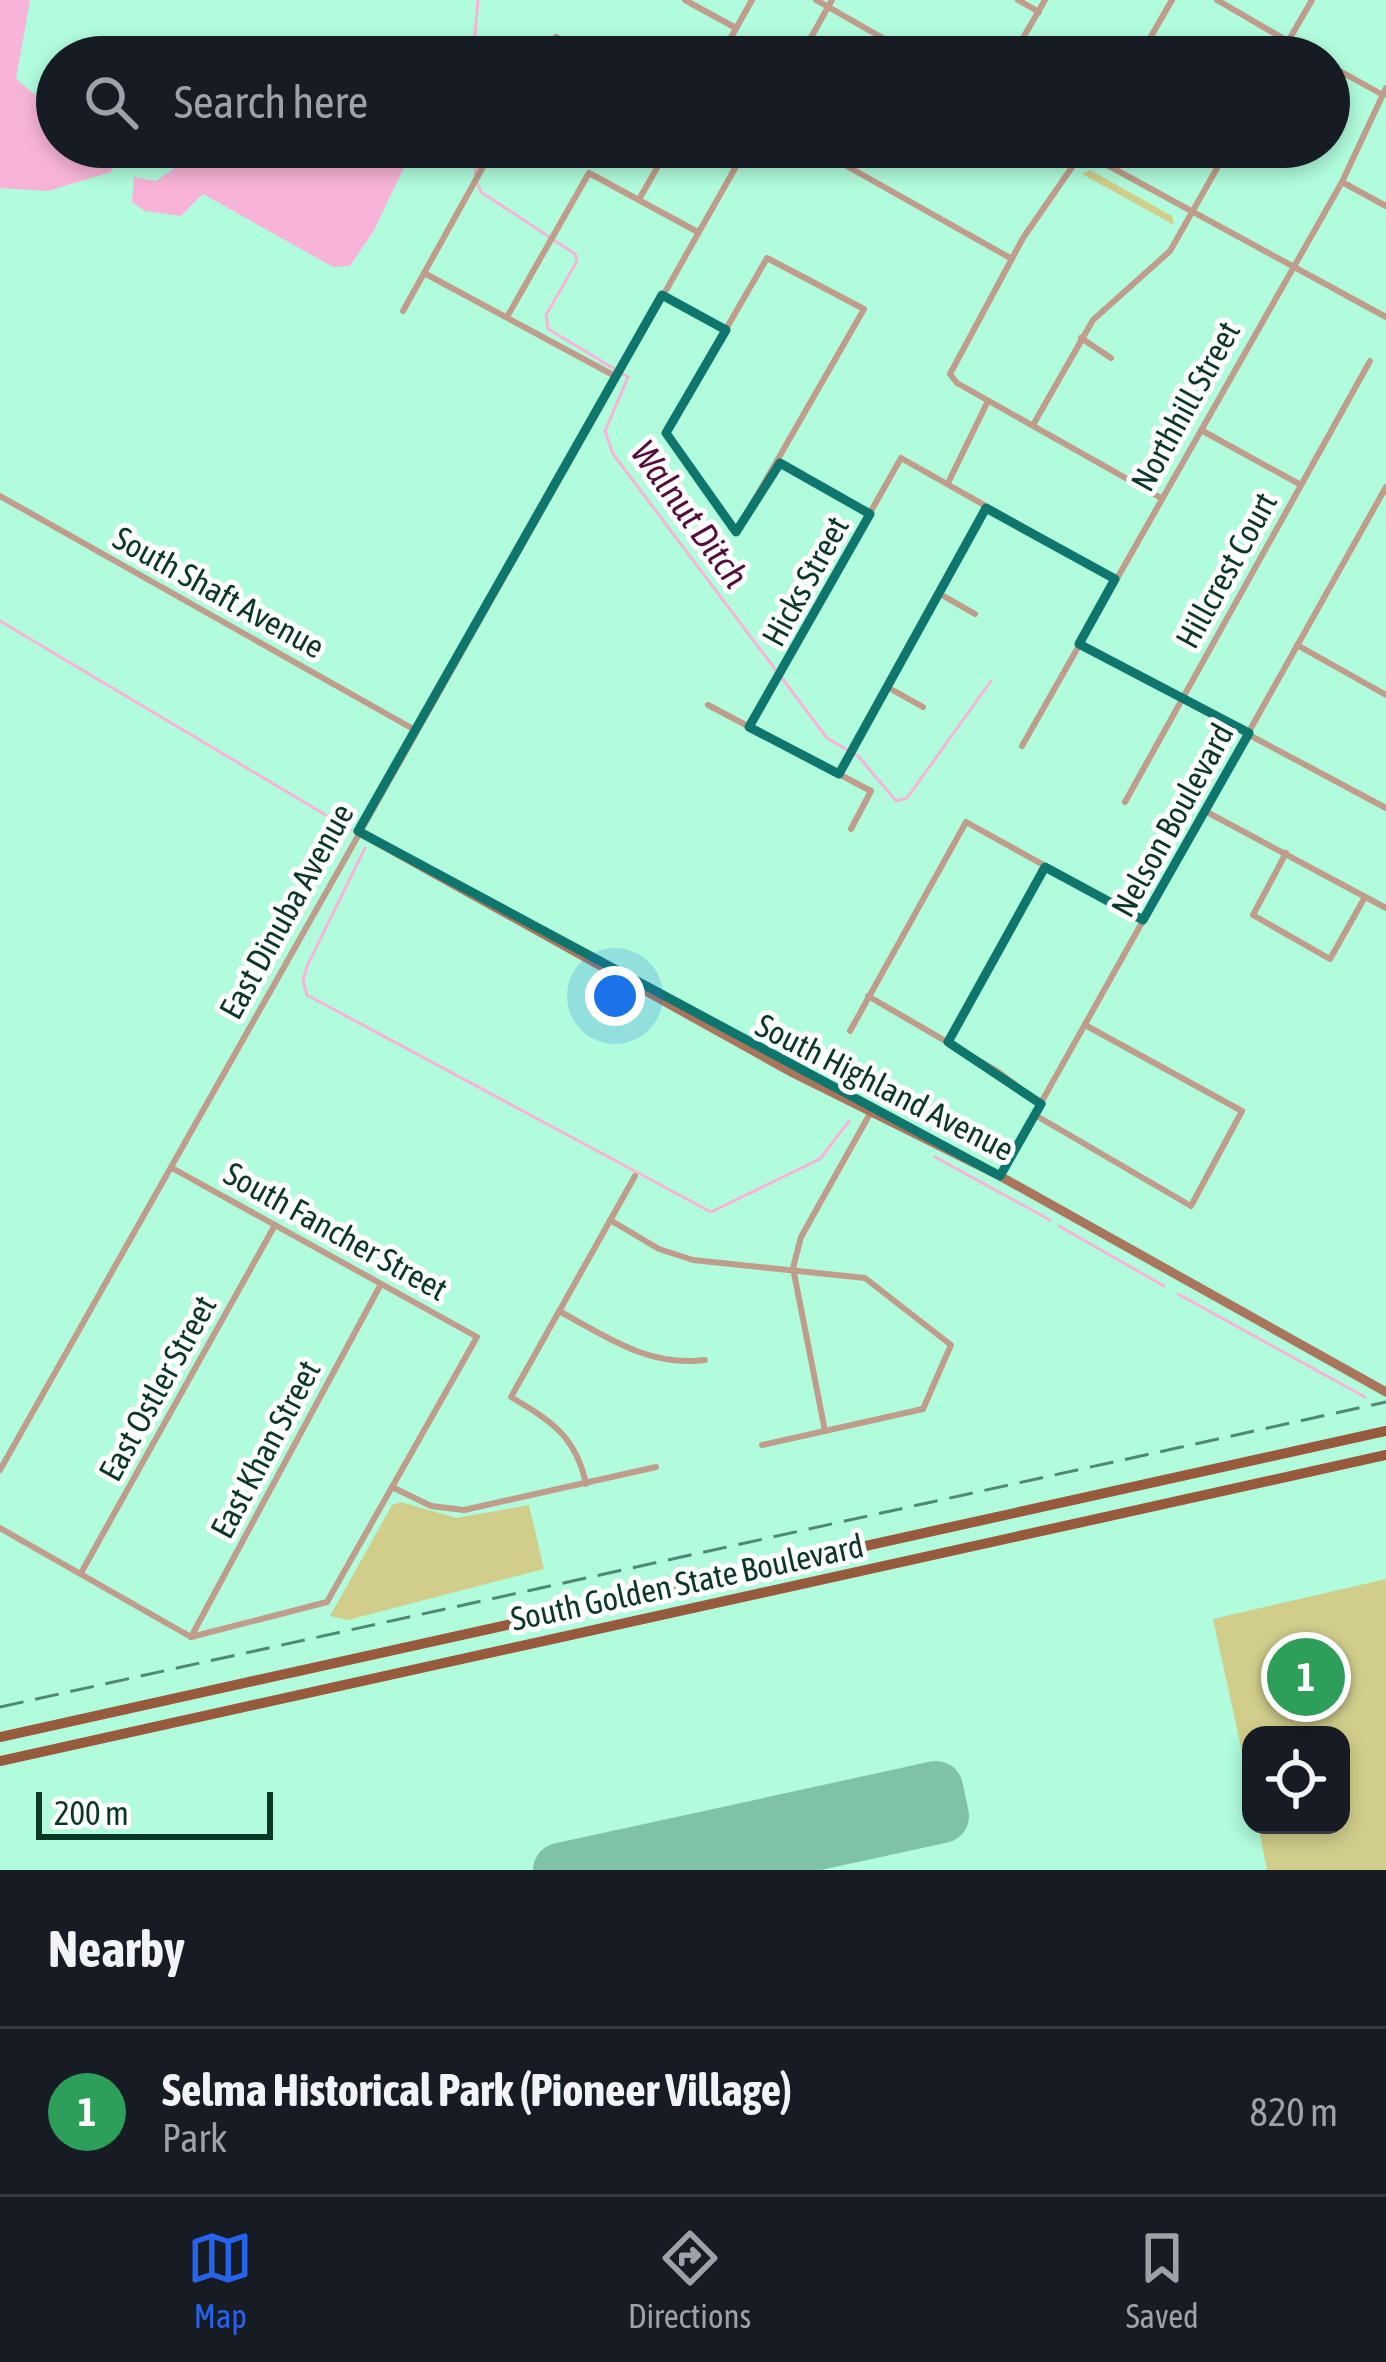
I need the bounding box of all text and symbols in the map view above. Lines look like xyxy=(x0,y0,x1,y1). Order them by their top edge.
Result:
search box xyxy=(36,36,1350,168)
icon: search xyxy=(78,69,144,135)
text: Search here xyxy=(174,76,368,128)
street label: Northhill Street xyxy=(1123,315,1247,497)
water label: Walnut Ditch xyxy=(623,433,757,595)
street label: Hillcrest Court xyxy=(1168,486,1284,654)
street label: Hicks Street xyxy=(754,510,856,652)
street label: South Shaft Avenue xyxy=(107,518,331,666)
street label: Nelson Boulevard xyxy=(1103,717,1241,923)
street label: East Dinuba Avenue xyxy=(211,797,361,1025)
your location xyxy=(585,966,645,1026)
street label: South Highland Avenue xyxy=(750,1006,1020,1168)
street label: South Fancher Street xyxy=(218,1154,454,1308)
street label: East Ostler Street xyxy=(91,1289,223,1487)
street label: East Khan Street xyxy=(202,1354,328,1544)
street label: South Golden State Boulevard xyxy=(507,1526,867,1638)
pin: 1 xyxy=(1267,1632,1345,1722)
map controls xyxy=(1242,1726,1350,1834)
button: locate xyxy=(1242,1726,1350,1834)
scale bar xyxy=(36,1786,273,1839)
text: 200 m xyxy=(54,1794,129,1832)
text: Nearby xyxy=(48,1919,185,1978)
text: Selma Historical Park (Pioneer Village) xyxy=(162,2064,792,2116)
text: 1 xyxy=(78,2090,96,2134)
text: 820 m xyxy=(1250,2090,1338,2134)
text: Park xyxy=(162,2116,227,2160)
tab: Map xyxy=(187,2225,253,2335)
tab: Directions xyxy=(628,2225,751,2335)
tab: Saved xyxy=(1126,2225,1199,2335)

